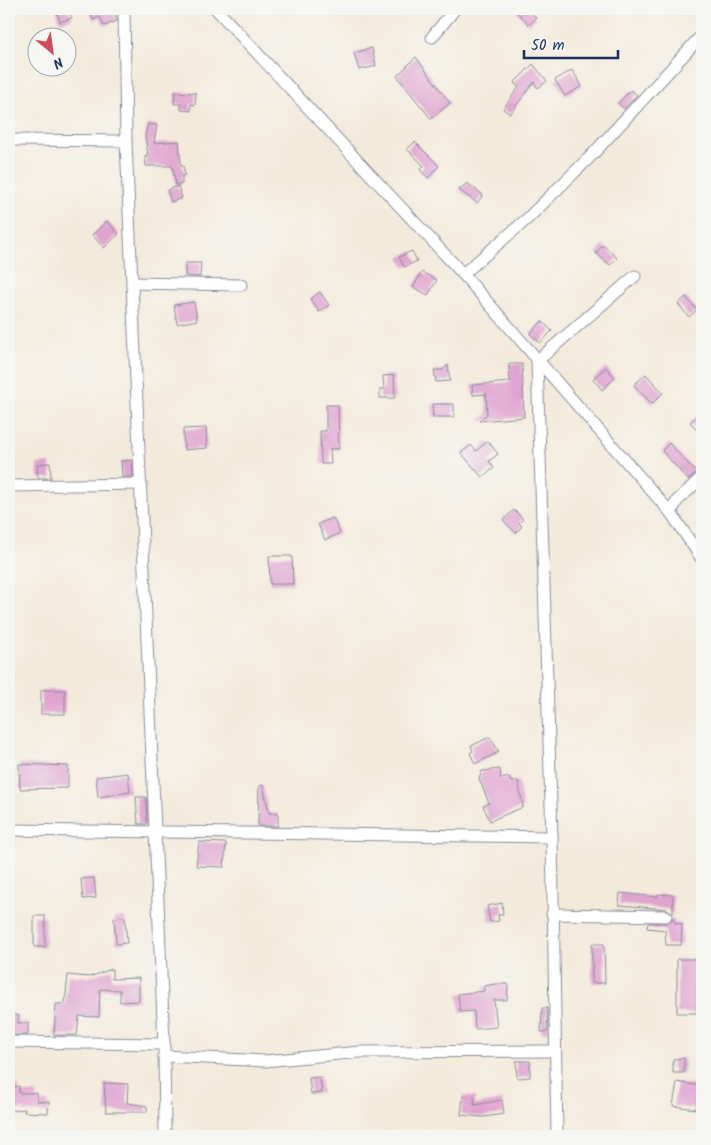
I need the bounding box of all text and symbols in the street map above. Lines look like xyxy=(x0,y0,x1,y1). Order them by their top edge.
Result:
north arrow xyxy=(28,28,78,78)
scale bar xyxy=(524,28,617,60)
text: 50 m xyxy=(531,34,565,58)
text: N xyxy=(48,51,67,74)

